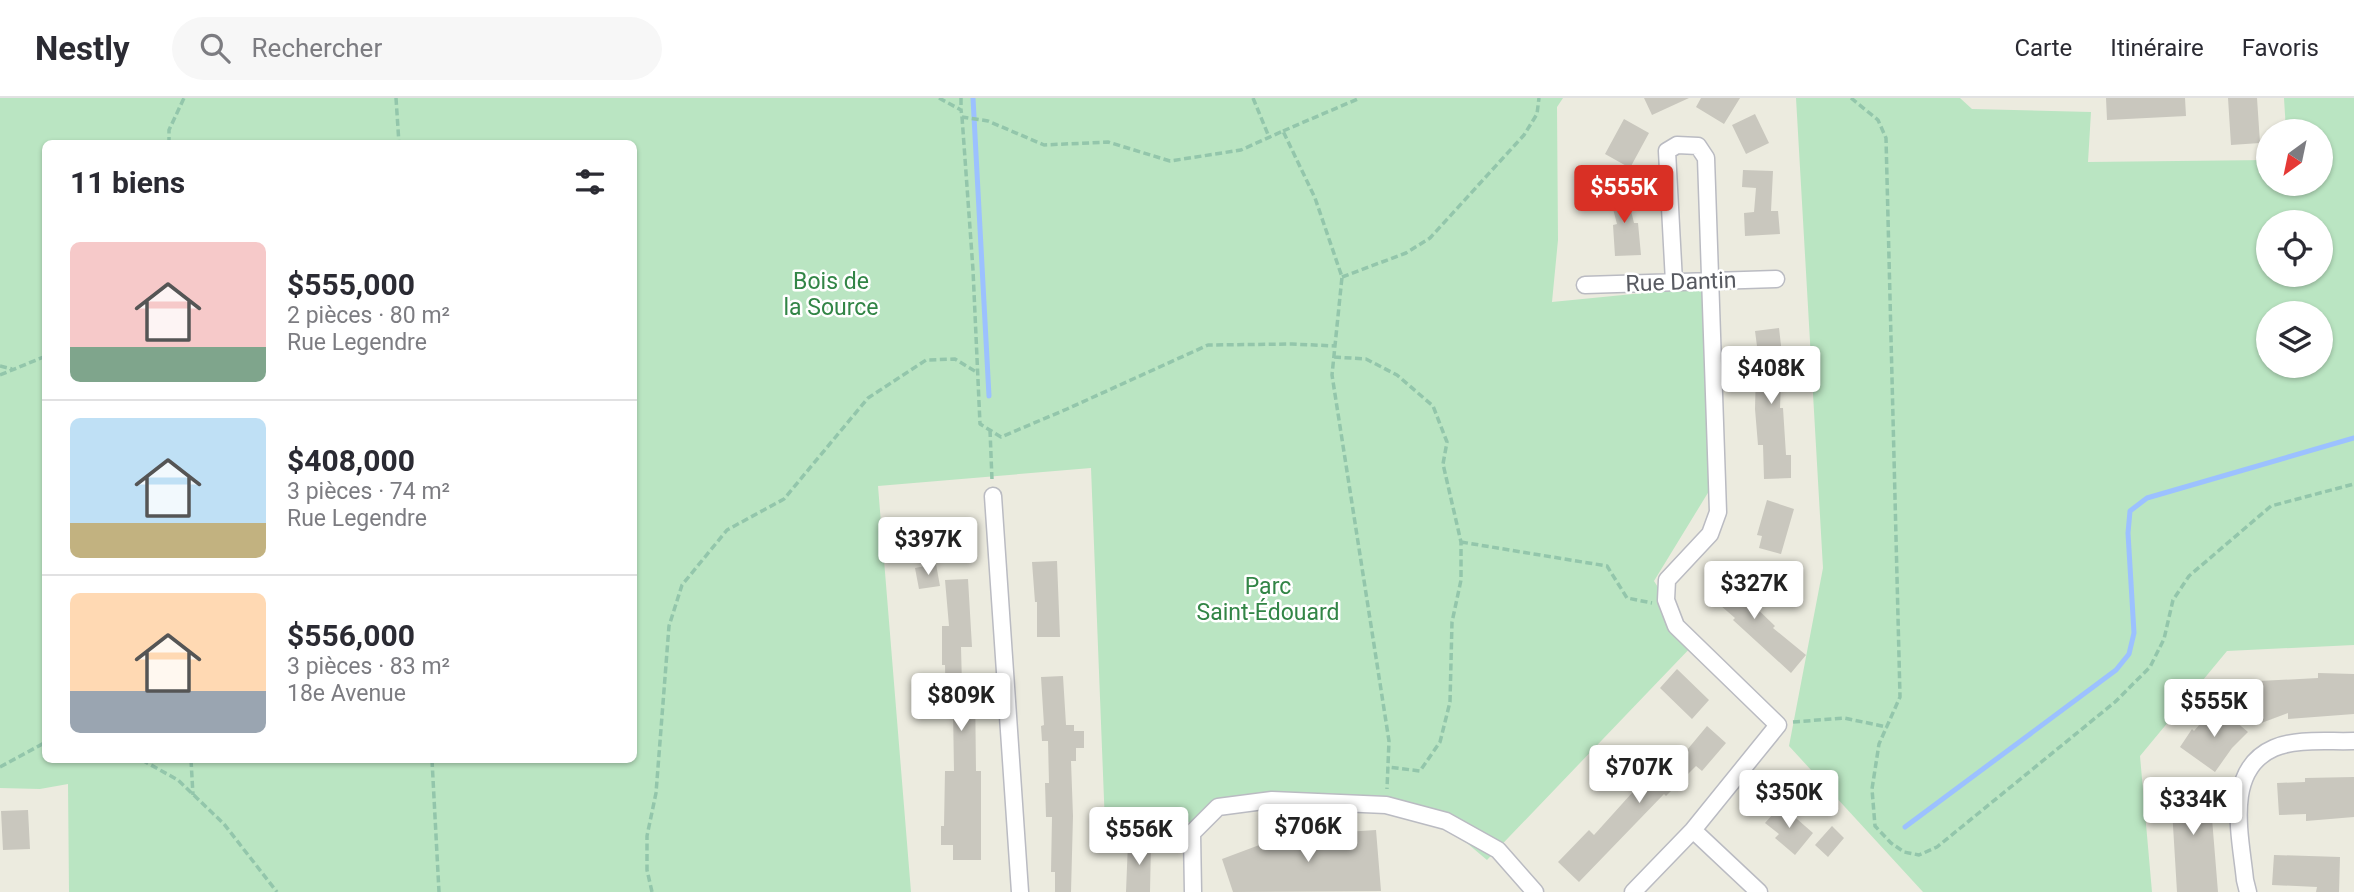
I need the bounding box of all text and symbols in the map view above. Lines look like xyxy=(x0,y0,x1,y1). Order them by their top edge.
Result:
search box xyxy=(172,17,662,80)
text: Nestly xyxy=(35,29,130,68)
icon: search xyxy=(196,29,234,67)
text: Rechercher xyxy=(252,33,382,63)
text: Carte xyxy=(2014,34,2072,62)
text: Itinéraire xyxy=(2110,34,2204,62)
text: Favoris xyxy=(2242,34,2319,62)
north arrow xyxy=(2256,119,2333,196)
map controls xyxy=(2256,119,2333,378)
icon: filters xyxy=(571,163,609,201)
text: 11 biens xyxy=(70,165,185,200)
pin: $555K xyxy=(1575,166,1673,225)
text: $555K xyxy=(1590,174,1658,201)
button: locate xyxy=(2256,210,2333,287)
text: $555,000 xyxy=(287,267,415,302)
street label: Rue Dantin xyxy=(1625,267,1737,297)
park label: Bois de la Source xyxy=(783,268,879,321)
icon: home xyxy=(126,270,210,354)
button: layers xyxy=(2256,301,2333,378)
text: 2 pièces · 80 m² xyxy=(287,302,450,329)
text: Rue Legendre xyxy=(287,329,427,356)
pin: $408K xyxy=(1722,346,1820,406)
text: $408K xyxy=(1737,355,1805,382)
text: $408,000 xyxy=(287,443,415,478)
icon: home xyxy=(126,446,210,530)
text: 3 pièces · 74 m² xyxy=(287,478,450,505)
text: Rue Legendre xyxy=(287,505,427,532)
pin: $397K xyxy=(879,518,977,577)
text: $397K xyxy=(894,526,962,553)
pin: $327K xyxy=(1705,561,1803,621)
text: $327K xyxy=(1720,570,1788,597)
park label: Parc Saint-Édouard xyxy=(1196,573,1340,626)
text: $556,000 xyxy=(287,618,415,653)
icon: home xyxy=(126,621,210,705)
text: 3 pièces · 83 m² xyxy=(287,653,450,680)
pin: $809K xyxy=(912,674,1010,733)
text: 18e Avenue xyxy=(287,680,406,707)
pin: $555K xyxy=(2165,680,2263,739)
text: $809K xyxy=(927,682,995,709)
text: $555K xyxy=(2180,688,2248,715)
pin: $707K xyxy=(1590,746,1688,805)
text: $707K xyxy=(1605,754,1673,781)
pin: $350K xyxy=(1740,770,1838,830)
pin: $334K xyxy=(2144,778,2242,837)
text: $350K xyxy=(1755,779,1823,806)
text: $334K xyxy=(2159,786,2227,813)
pin: $706K xyxy=(1259,804,1357,864)
pin: $556K xyxy=(1090,808,1188,867)
text: $706K xyxy=(1274,813,1342,840)
text: $556K xyxy=(1105,816,1173,843)

